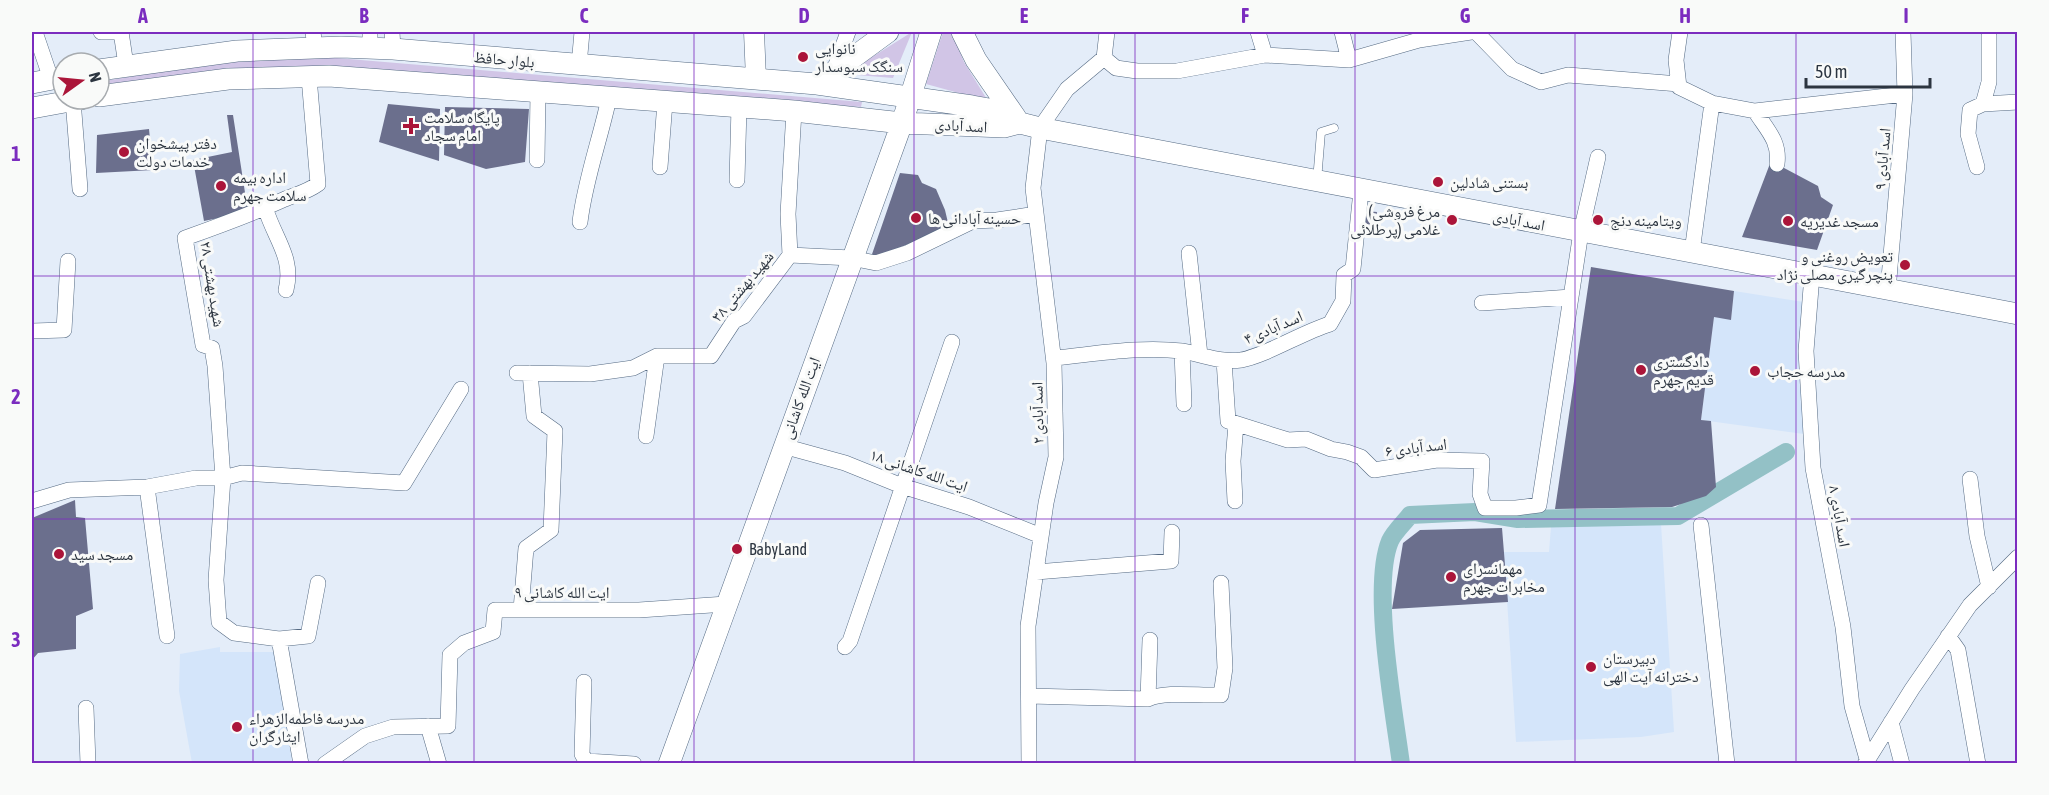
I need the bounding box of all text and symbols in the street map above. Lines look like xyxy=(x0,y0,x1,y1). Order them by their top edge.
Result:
text: A xyxy=(137,4,148,27)
text: B xyxy=(359,4,369,27)
text: C xyxy=(580,4,589,27)
text: D xyxy=(798,4,810,27)
text: E xyxy=(1020,4,1029,27)
text: F xyxy=(1241,4,1249,27)
text: G xyxy=(1460,4,1471,27)
text: H xyxy=(1679,4,1691,27)
text: I xyxy=(1903,4,1909,27)
place label: نانوایی سنگک سبوسدار xyxy=(814,39,903,76)
street label: بلوار حافظ xyxy=(473,47,535,72)
marker: نانوایی سنگک سبوسدار xyxy=(796,50,810,64)
north arrow xyxy=(51,51,111,111)
scale bar xyxy=(1806,51,1930,89)
text: 50 m xyxy=(1815,61,1847,82)
text: N xyxy=(86,70,105,84)
place label: پایگاه سلامت امام سجاد xyxy=(424,108,500,146)
street label: اسد آبادی xyxy=(934,115,988,137)
marker: پایگاه سلامت امام سجاد xyxy=(402,117,420,135)
street label: اسد آبادی ۹ xyxy=(1870,127,1896,191)
place label: دفتر پیشخوان خدمات دولت xyxy=(136,134,217,171)
text: 1 xyxy=(11,142,21,165)
marker: دفتر پیشخوان خدمات دولت xyxy=(117,145,131,159)
place label: اداره بیمه سلامت جهرم xyxy=(233,168,306,206)
place label: بستنی شادلین xyxy=(1450,173,1528,193)
marker: بستنی شادلین xyxy=(1431,175,1445,189)
marker: اداره بیمه سلامت جهرم xyxy=(214,179,228,193)
place label: (مرغ فروشی غلامی (پرطلائی xyxy=(1350,202,1440,240)
street label: اسد آبادی xyxy=(1491,206,1547,236)
place label: حسینه آبادانی ها xyxy=(928,209,1021,229)
marker: حسینه آبادانی ها xyxy=(909,211,923,225)
place label: ویتامینه دنج xyxy=(1610,211,1682,231)
place label: مسجد غدیریه xyxy=(1800,212,1879,231)
marker: (مرغ فروشی غلامی (پرطلائی xyxy=(1445,213,1459,227)
marker: ویتامینه دنج xyxy=(1591,213,1605,227)
marker: مسجد غدیریه xyxy=(1781,214,1795,228)
street label: شهید بهشتی ۲۸ xyxy=(195,240,229,328)
street label: شهید بهشتی ۳۸ xyxy=(707,247,778,326)
place label: تعویض روغنی و پنچرگیری مصلی نژاد xyxy=(1777,247,1893,285)
marker: تعویض روغنی و پنچرگیری مصلی نژاد xyxy=(1898,258,1912,272)
street label: اسد آبادی ۴ xyxy=(1241,307,1306,349)
place label: دادگستری قدیم جهرم xyxy=(1653,352,1714,390)
street label: ایت الله کاشانی xyxy=(777,355,825,442)
place label: مدرسه حجاب xyxy=(1767,362,1845,381)
marker: دادگستری قدیم جهرم xyxy=(1634,363,1648,377)
marker: مدرسه حجاب xyxy=(1748,364,1762,378)
street label: اسد آبادی ۲ xyxy=(1027,382,1049,444)
text: 2 xyxy=(11,385,21,408)
street label: اسد آبادی ۶ xyxy=(1384,434,1448,462)
street label: ایت الله کاشانی ۱۸ xyxy=(867,445,970,497)
street label: اسد آبادی ۸ xyxy=(1824,484,1854,549)
place label: BabyLand xyxy=(749,540,807,559)
marker: BabyLand xyxy=(730,542,744,556)
place label: مسجد سید xyxy=(71,545,133,563)
marker: مسجد سید xyxy=(52,547,66,561)
place label: مهمانسرای مخابرات جهرم xyxy=(1463,559,1545,597)
marker: مهمانسرای مخابرات جهرم xyxy=(1444,570,1458,584)
street label: ایت الله کاشانی ۹ xyxy=(514,583,610,603)
text: 3 xyxy=(11,628,21,651)
place label: دبیرستان دخترانه آیت الهی xyxy=(1603,649,1699,687)
marker: دبیرستان دخترانه آیت الهی xyxy=(1584,660,1598,674)
place label: مدرسه ‌فاطمه‌الزهراء ایثارگران xyxy=(249,709,364,747)
marker: مدرسه ‌فاطمه‌الزهراء ایثارگران xyxy=(230,720,244,734)

